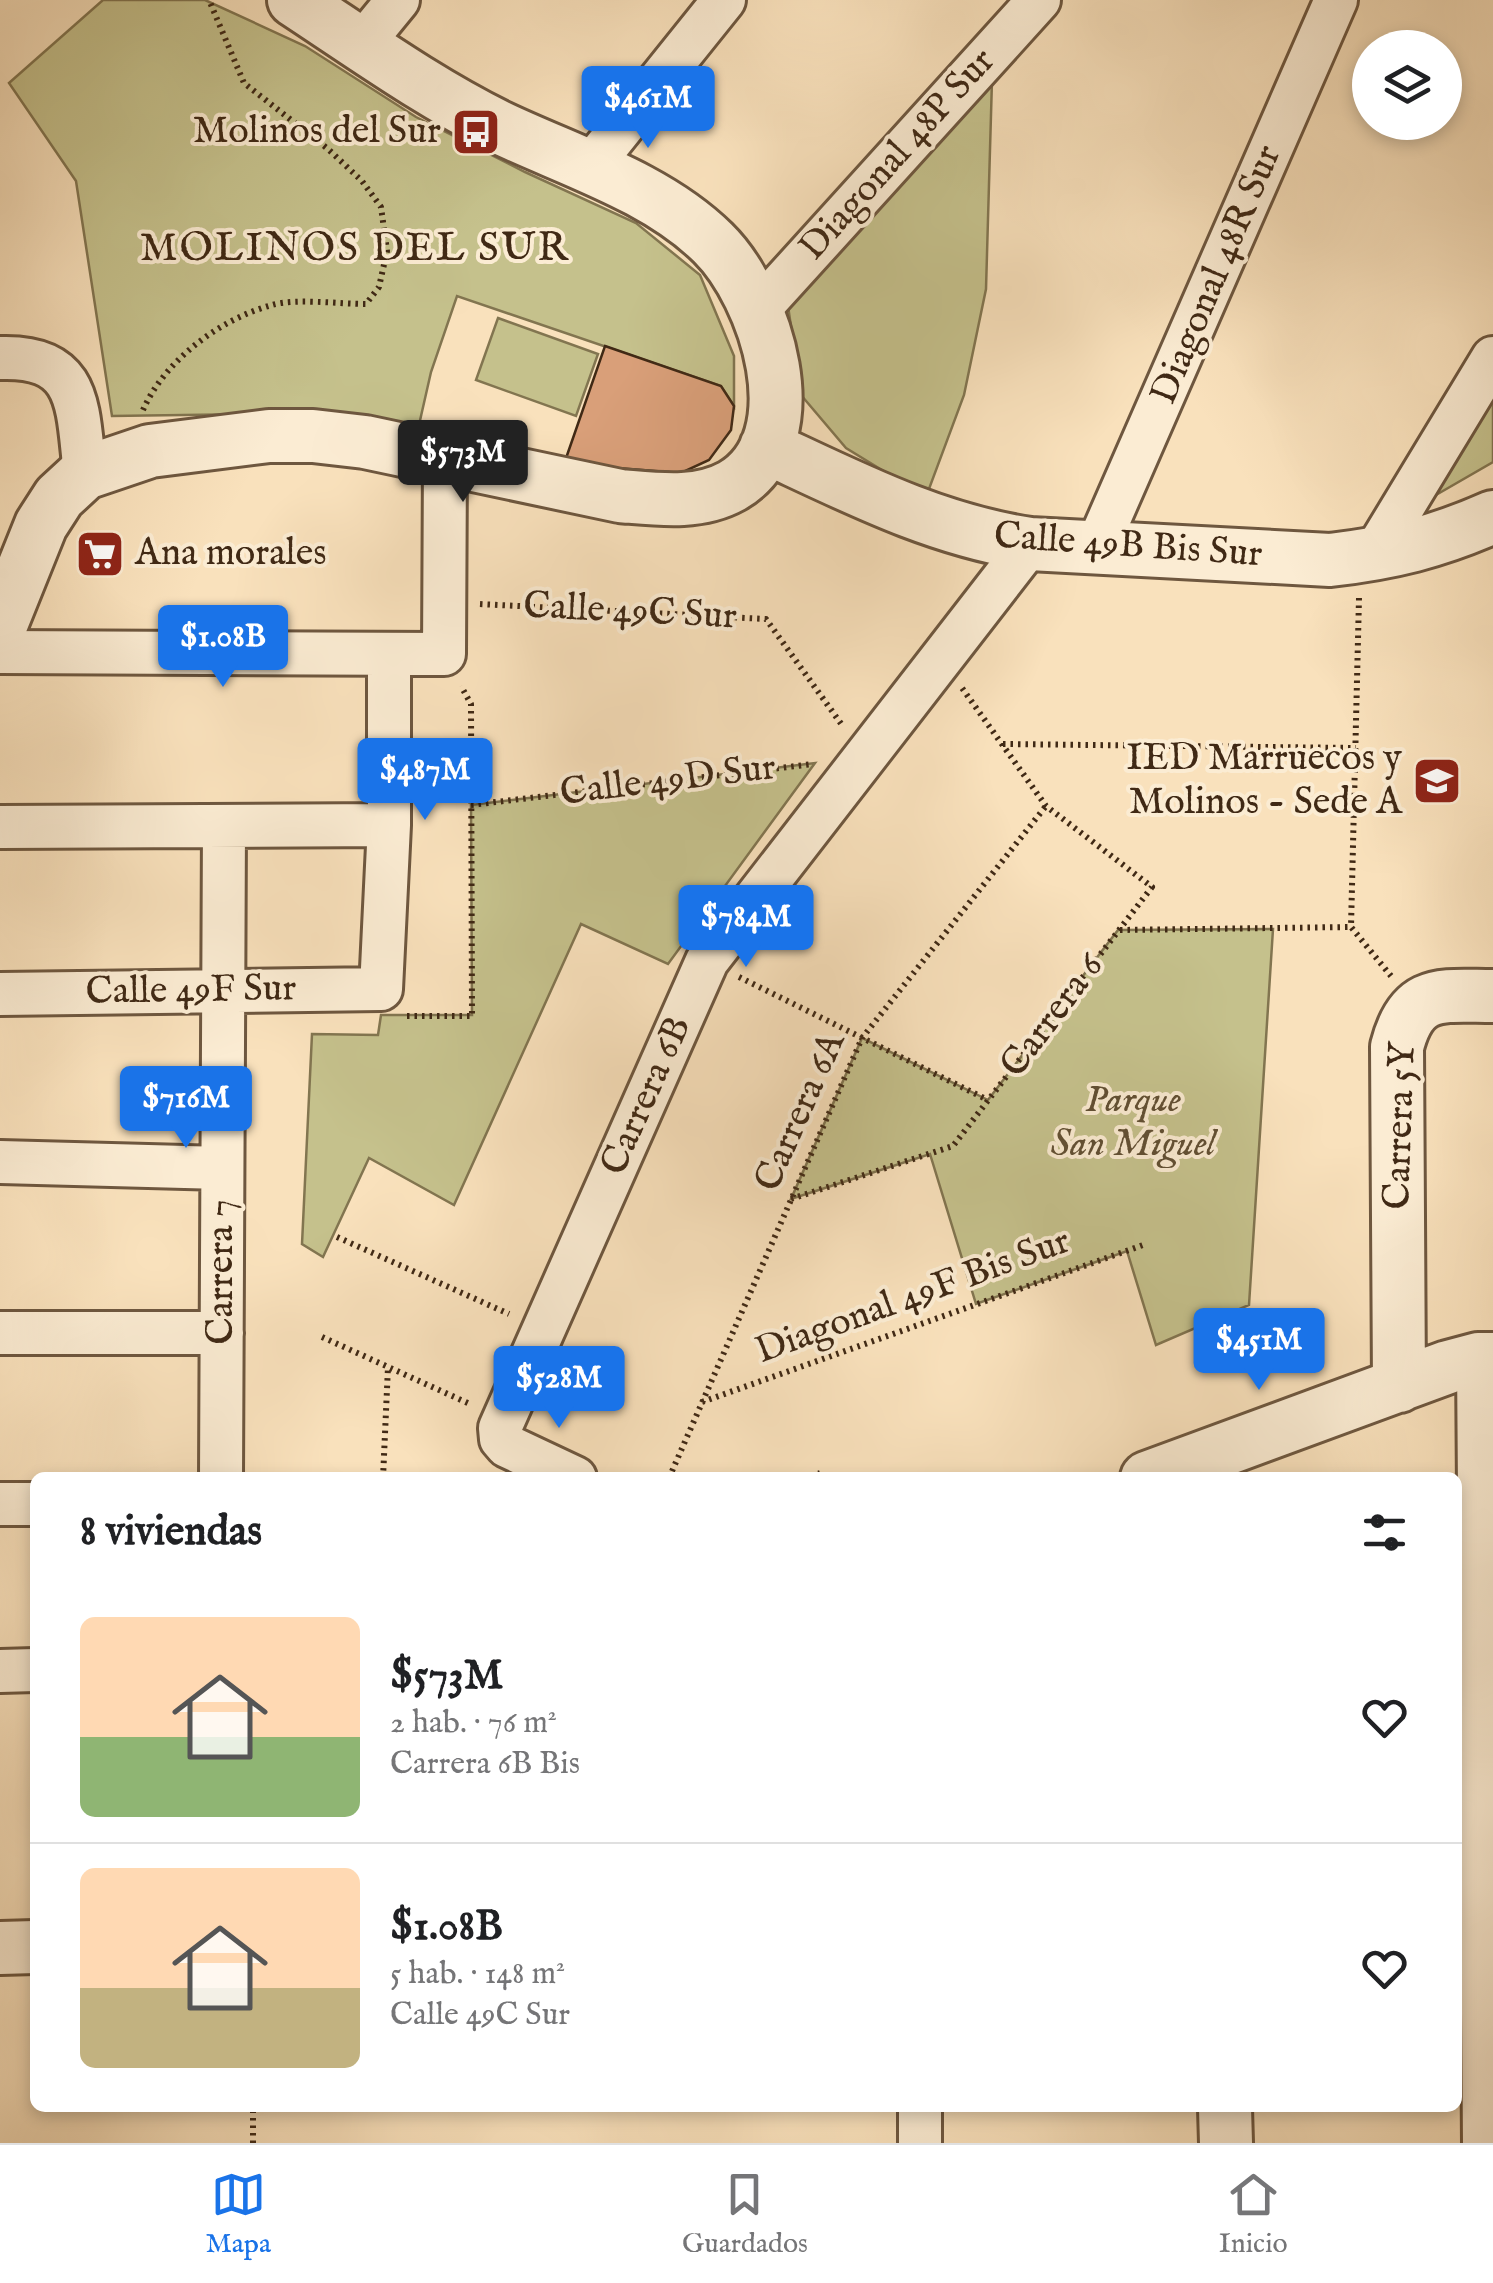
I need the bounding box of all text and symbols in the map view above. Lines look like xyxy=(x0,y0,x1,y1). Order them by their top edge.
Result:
map controls xyxy=(1352,30,1462,140)
button: layers xyxy=(1352,30,1462,140)
street label: Diagonal 48P Sur xyxy=(790,38,1006,271)
pin: $461M xyxy=(578,66,718,151)
text: $461M xyxy=(604,78,692,119)
bus stop icon: Molinos del Sur xyxy=(450,106,502,158)
place label: Molinos del Sur xyxy=(193,108,441,156)
street label: Diagonal 48R Sur xyxy=(1141,138,1293,412)
district label: MOLINOS DEL SUR xyxy=(140,224,570,275)
pin: $573M xyxy=(393,420,533,505)
text: $573M xyxy=(420,432,506,473)
street label: Calle 49B Bis Sur xyxy=(992,513,1264,579)
supermarket icon: Ana morales xyxy=(74,528,126,580)
place label: Ana morales xyxy=(134,530,327,578)
street label: Calle 49C Sur xyxy=(522,582,738,642)
pin: $1.08B xyxy=(142,605,304,690)
text: $1.08B xyxy=(180,617,266,658)
place label: IED Marruecos y Molinos - Sede A xyxy=(1126,735,1403,827)
pin: $487M xyxy=(355,738,495,823)
street label: Calle 49D Sur xyxy=(557,744,779,818)
text: $487M xyxy=(379,750,471,791)
school or university icon: IED Marruecos y Molinos - Sede A xyxy=(1411,755,1463,807)
pin: $784M xyxy=(676,885,816,970)
text: $784M xyxy=(700,897,792,938)
street label: Carrera 6 xyxy=(991,943,1116,1088)
street label: Calle 49F Sur xyxy=(85,965,297,1017)
street label: Carrera 6B xyxy=(591,1009,703,1183)
street label: Carrera 6A xyxy=(745,1024,858,1199)
street label: Carrera 5Y xyxy=(1374,1039,1428,1210)
pin: $716M xyxy=(116,1066,256,1151)
park label: Parque San Miguel xyxy=(1051,1077,1219,1169)
text: $716M xyxy=(142,1078,230,1119)
street label: Carrera 7 xyxy=(198,1199,246,1345)
street label: Diagonal 49F Bis Sur xyxy=(749,1218,1077,1376)
pin: $451M xyxy=(1189,1308,1329,1393)
text: $451M xyxy=(1216,1320,1302,1361)
pin: $528M xyxy=(489,1346,629,1431)
text: $528M xyxy=(516,1358,602,1399)
icon: filters xyxy=(1357,1505,1412,1560)
text: 8 viviendas xyxy=(80,1506,262,1559)
text: $573M xyxy=(390,1650,503,1703)
icon: home xyxy=(160,1657,280,1777)
icon: heart xyxy=(1357,1690,1412,1745)
text: 2 hab. · 76 m² xyxy=(390,1703,557,1744)
text: Carrera 6B Bis xyxy=(390,1744,580,1785)
text: $1.08B xyxy=(390,1901,503,1954)
icon: home xyxy=(160,1908,280,2028)
icon: heart xyxy=(1357,1941,1412,1996)
text: 5 hab. · 148 m² xyxy=(390,1954,565,1995)
text: Calle 49C Sur xyxy=(390,1995,570,2036)
tab: Mapa xyxy=(205,2167,271,2262)
tab: Guardados xyxy=(682,2167,808,2262)
tab: Inicio xyxy=(1219,2167,1288,2262)

